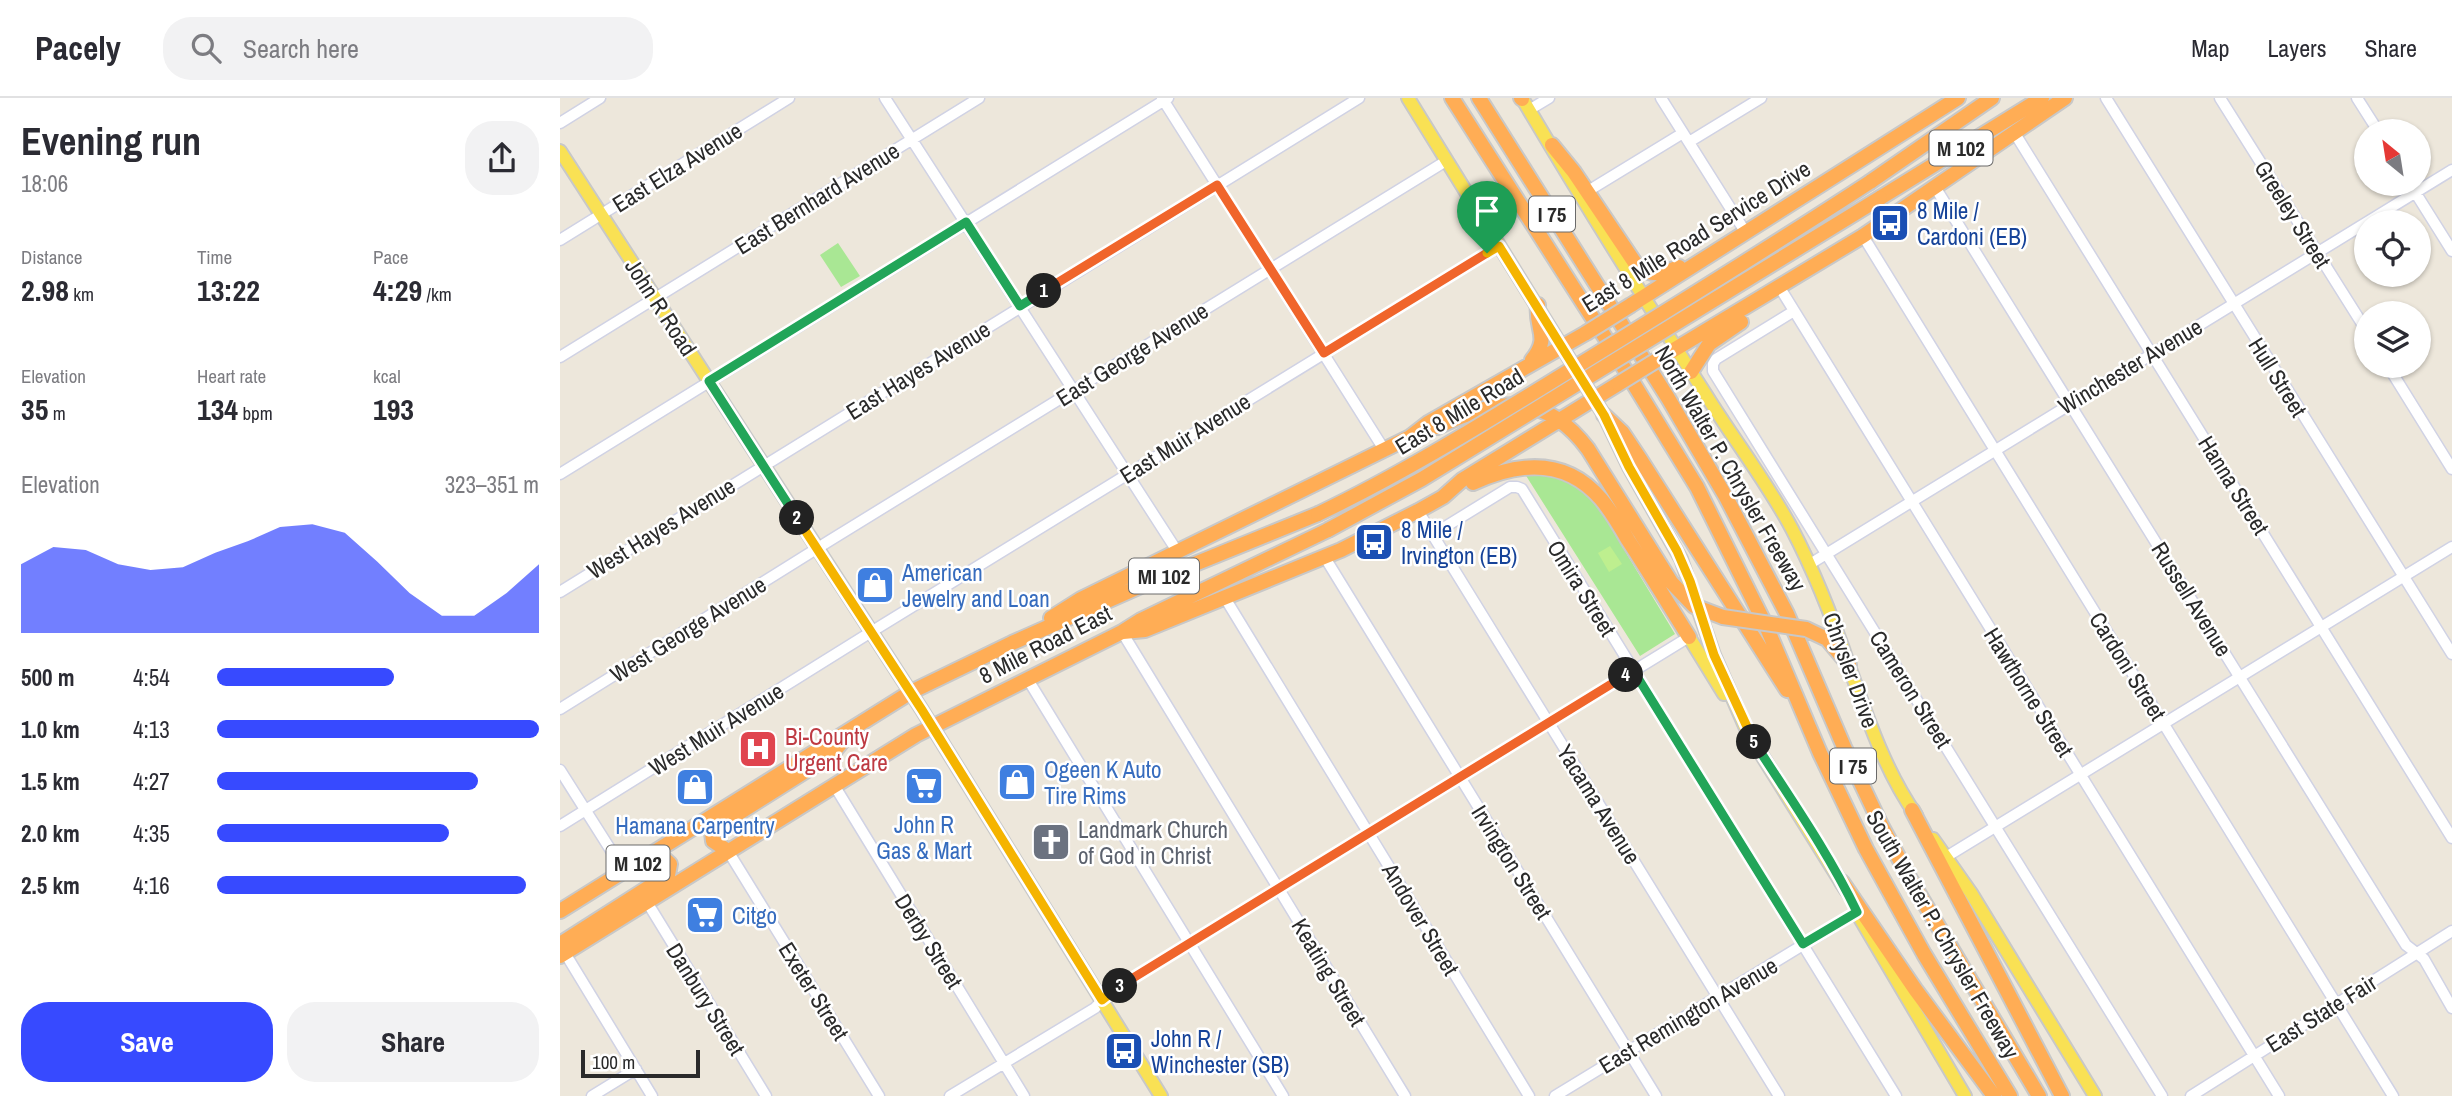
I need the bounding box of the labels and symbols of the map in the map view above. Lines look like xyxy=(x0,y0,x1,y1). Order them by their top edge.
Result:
street label: East Elza Avenue xyxy=(606,115,748,219)
north arrow xyxy=(2354,119,2431,196)
road number: M 102 xyxy=(1930,130,1992,166)
street label: East Bernhard Avenue xyxy=(729,135,905,261)
street label: East 8 Mile Road Service Drive xyxy=(1576,153,1816,319)
street label: Greeley Street xyxy=(2248,154,2338,274)
pin xyxy=(1457,181,1517,253)
place label: 8 Mile / Cardoni (EB) xyxy=(1917,195,2027,252)
road number: I 75 xyxy=(1529,197,1575,232)
bus stop icon: 8 Mile / Cardoni (EB) xyxy=(1869,202,1911,244)
street label: John R Road xyxy=(618,252,704,362)
pin: 1 xyxy=(1026,274,1062,308)
street label: East George Avenue xyxy=(1050,295,1214,413)
street label: Winchester Avenue xyxy=(2052,311,2208,421)
street label: East Hayes Avenue xyxy=(840,313,996,427)
street label: Hull Street xyxy=(2242,331,2314,423)
street label: North Walter P. Chrysler Freeway xyxy=(1648,340,1814,597)
street label: East 8 Mile Road xyxy=(1389,360,1529,462)
street label: East Muir Avenue xyxy=(1114,385,1256,491)
street label: Hanna Street xyxy=(2191,430,2277,540)
street label: West Hayes Avenue xyxy=(581,470,741,586)
pin: 2 xyxy=(779,500,814,536)
place label: 8 Mile / Irvington (EB) xyxy=(1401,514,1517,571)
bus stop icon: 8 Mile / Irvington (EB) xyxy=(1353,521,1395,563)
street label: Omira Street xyxy=(1540,534,1624,642)
street label: Russell Avenue xyxy=(2144,536,2240,662)
place label: American Jewelry and Loan xyxy=(901,557,1050,614)
road number: MI 102 xyxy=(1129,559,1199,594)
shop icon: American Jewelry and Loan xyxy=(854,564,896,606)
street label: West George Avenue xyxy=(604,569,772,689)
street label: 8 Mile Road East xyxy=(974,597,1116,691)
street label: Cardoni Street xyxy=(2082,606,2174,726)
street label: Chrysler Drive xyxy=(1816,608,1886,732)
street label: Hawthorne Street xyxy=(1977,622,2081,762)
street label: Cameron Street xyxy=(1863,624,1959,754)
pin: 4 xyxy=(1608,658,1644,692)
street label: West Muir Avenue xyxy=(643,675,789,783)
place label: Bi-County Urgent Care xyxy=(785,721,888,778)
pin: 5 xyxy=(1736,724,1772,760)
hospital icon: Bi-County Urgent Care xyxy=(737,728,779,770)
street label: Yacama Avenue xyxy=(1550,738,1648,870)
road number: I 75 xyxy=(1830,748,1876,784)
place label: Ogeen K Auto Tire Rims xyxy=(1044,754,1161,811)
shop icon: Ogeen K Auto Tire Rims xyxy=(996,761,1038,803)
supermarket icon: John R Gas & Mart xyxy=(903,765,945,807)
shop icon: Hamana Carpentry xyxy=(674,766,716,808)
street label: Irvington Street xyxy=(1465,799,1559,925)
street label: South Walter P. Chrysler Freeway xyxy=(1859,804,2027,1064)
place label: John R Gas & Mart xyxy=(876,809,972,866)
place label: Hamana Carpentry xyxy=(615,810,775,841)
place label: Landmark Church of God in Christ xyxy=(1078,814,1228,871)
church icon: Landmark Church of God in Christ xyxy=(1030,821,1072,863)
road number: M 102 xyxy=(606,846,670,880)
street label: Andover Street xyxy=(1375,856,1467,981)
street label: Derby Street xyxy=(888,888,970,994)
supermarket icon: Citgo xyxy=(684,894,726,936)
place label: Citgo xyxy=(732,900,777,931)
street label: Keating Street xyxy=(1285,912,1373,1032)
street label: Exeter Street xyxy=(772,936,856,1046)
street label: Danbury Street xyxy=(659,937,753,1061)
street label: East Remington Avenue xyxy=(1593,949,1783,1081)
street label: East State Fair xyxy=(2260,966,2383,1059)
pin: 3 xyxy=(1102,968,1138,1004)
place label: John R / Winchester (SB) xyxy=(1151,1023,1289,1080)
bus stop icon: John R / Winchester (SB) xyxy=(1103,1030,1145,1072)
scale bar xyxy=(581,1047,700,1079)

